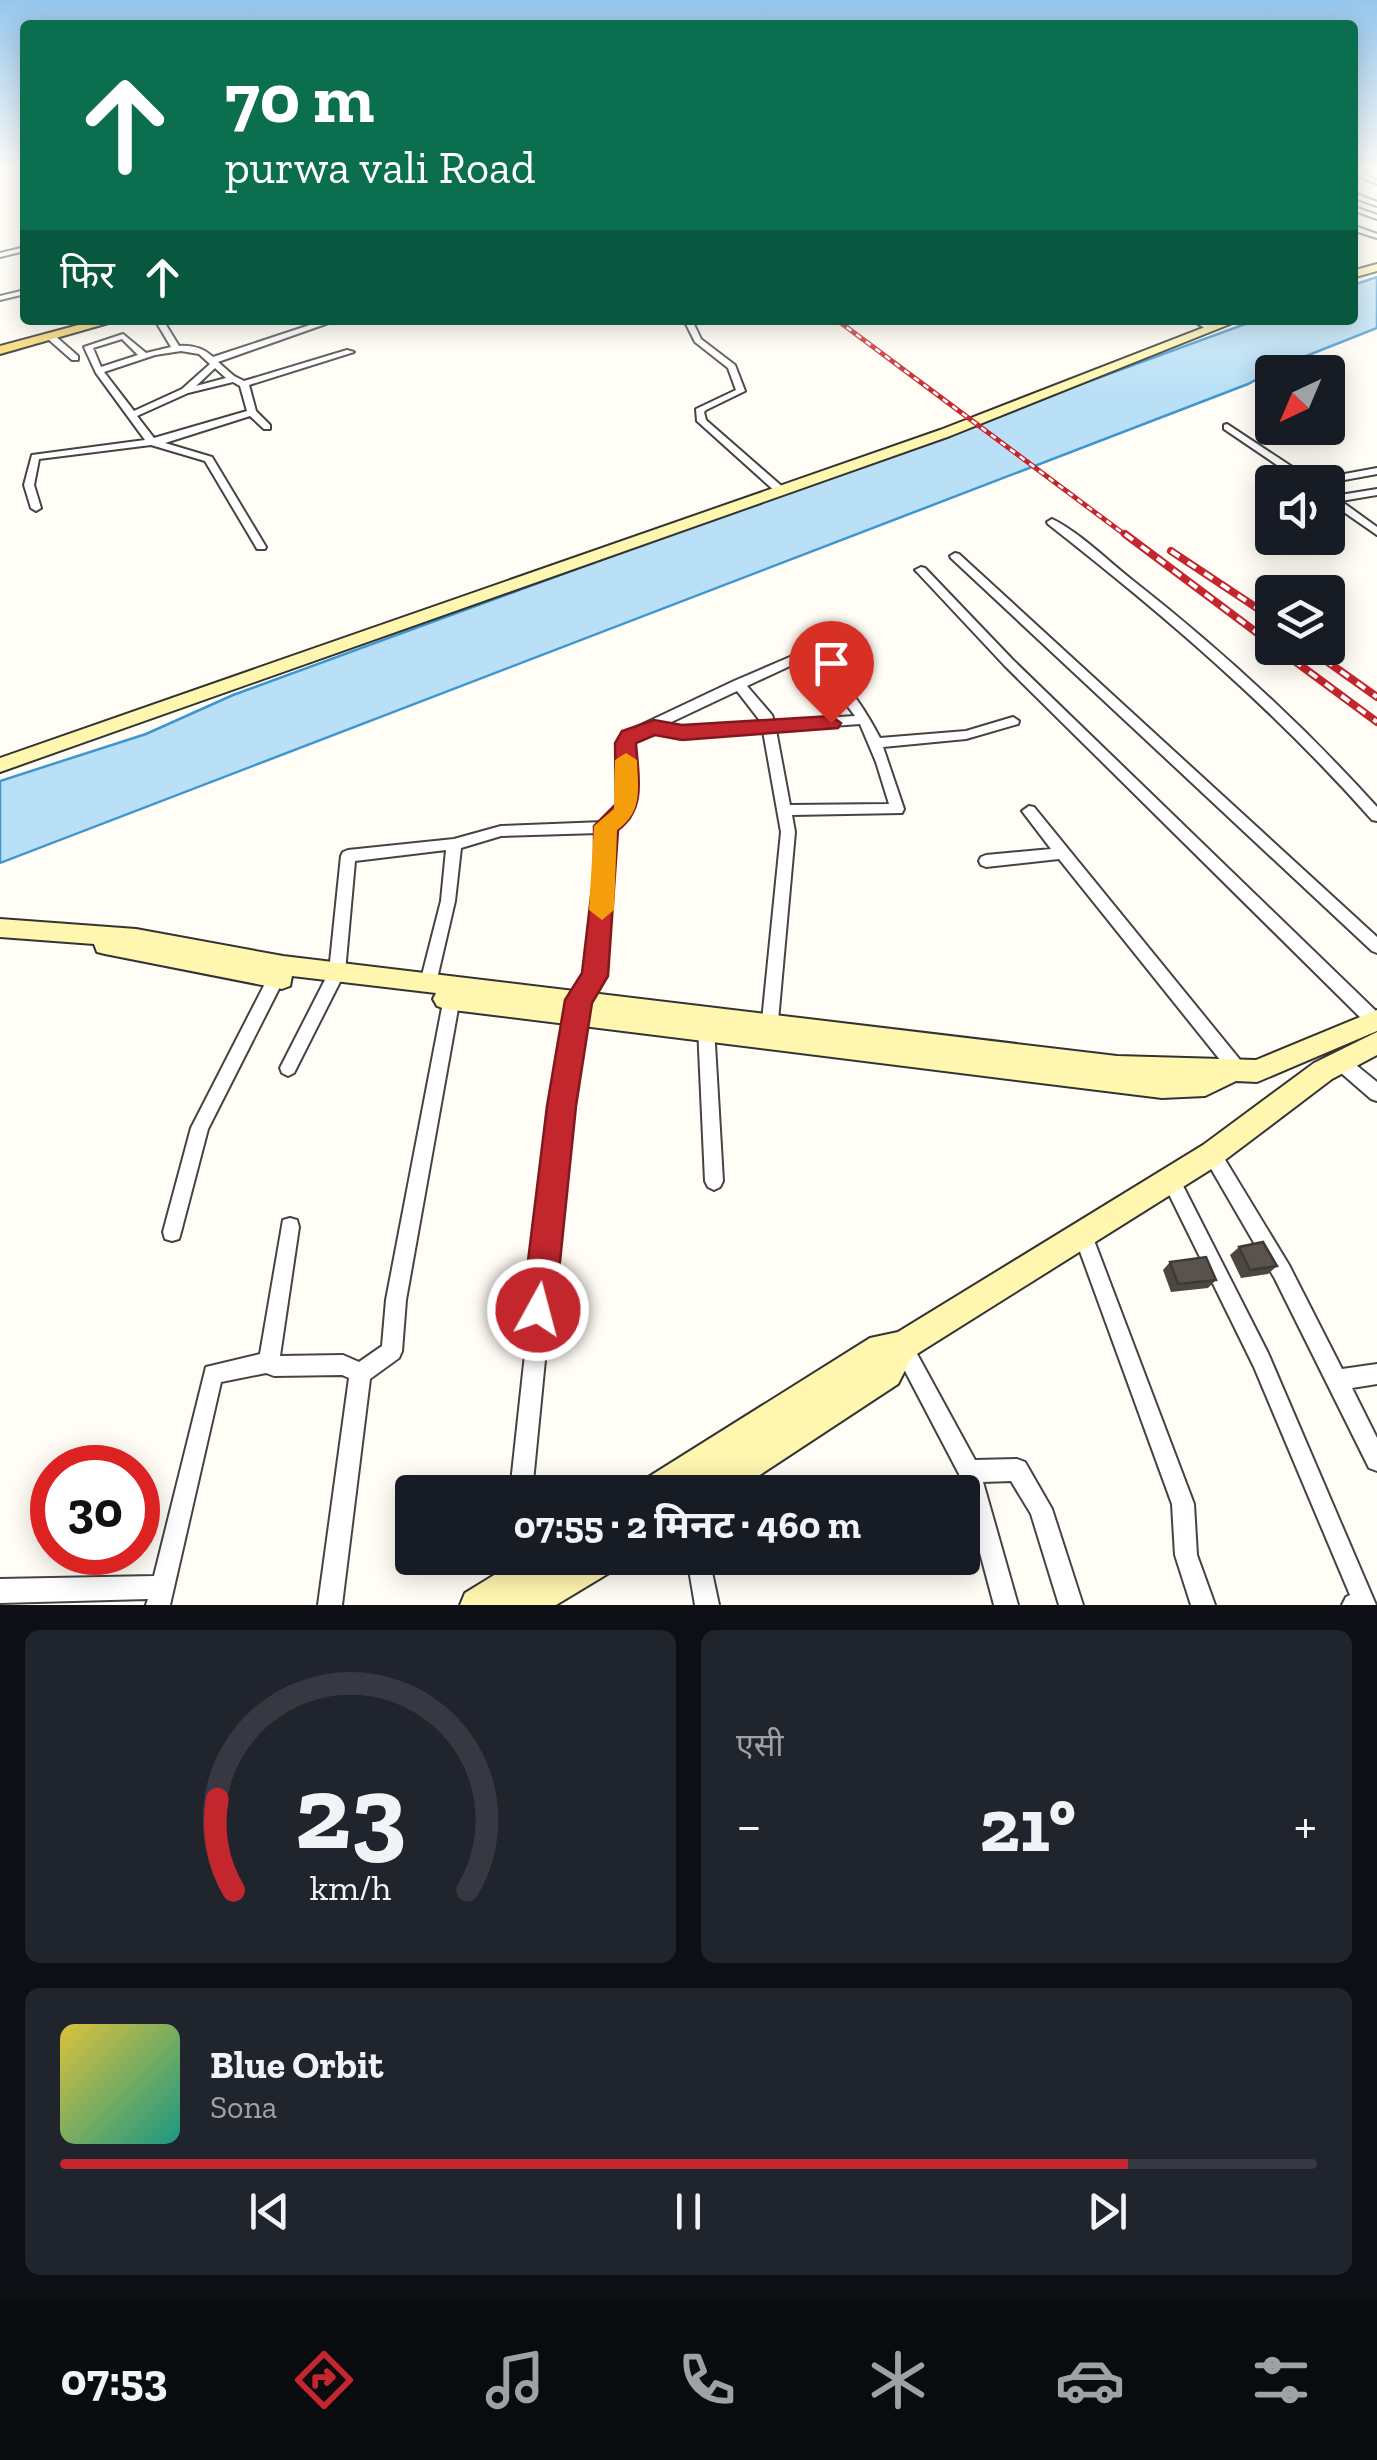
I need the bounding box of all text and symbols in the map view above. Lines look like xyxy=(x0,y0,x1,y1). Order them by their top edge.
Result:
text: 70 m xyxy=(225,56,374,140)
icon: ahead xyxy=(60,60,190,190)
text: purwa vali Road xyxy=(225,141,535,195)
icon: ahead xyxy=(135,250,190,305)
text: फिर xyxy=(60,252,115,298)
north arrow xyxy=(1255,355,1345,445)
map controls xyxy=(1255,355,1345,665)
button: sound xyxy=(1255,465,1345,555)
button: layers xyxy=(1255,575,1345,665)
pin xyxy=(789,621,874,724)
icon: arrive xyxy=(804,636,859,691)
position arrow xyxy=(486,1258,590,1362)
speed limit sign: 30 xyxy=(30,1445,160,1575)
text: 07:55 · 2 मिनट · 460 m xyxy=(514,1502,861,1548)
text: एसी xyxy=(736,1726,784,1764)
text: 23 xyxy=(295,1750,406,1875)
text: 21° xyxy=(980,1780,1076,1870)
text: − xyxy=(736,1792,762,1858)
text: + xyxy=(1294,1792,1317,1858)
text: km/h xyxy=(310,1866,391,1909)
text: Blue Orbit xyxy=(210,2042,383,2088)
text: Sona xyxy=(210,2088,277,2126)
icon: previous xyxy=(242,2184,297,2239)
icon: pause xyxy=(661,2184,716,2239)
icon: next xyxy=(1080,2184,1135,2239)
icon: directions xyxy=(289,2345,359,2415)
icon: music xyxy=(480,2345,550,2415)
icon: phone xyxy=(672,2345,742,2415)
icon: climate xyxy=(863,2345,933,2415)
icon: car xyxy=(1055,2345,1125,2415)
icon: filters xyxy=(1246,2345,1316,2415)
text: 07:53 xyxy=(61,2353,168,2407)

